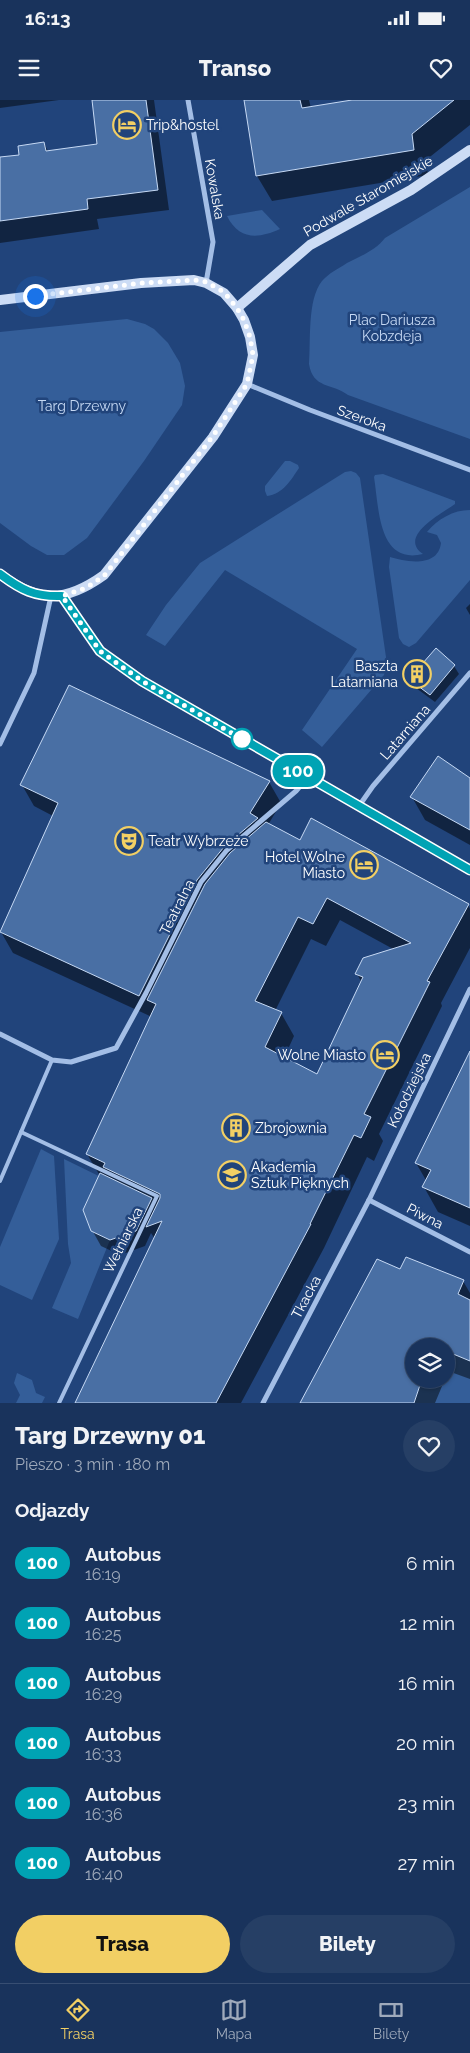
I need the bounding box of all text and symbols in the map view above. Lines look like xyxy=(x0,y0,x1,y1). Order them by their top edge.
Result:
text: 16:13 xyxy=(25,7,71,29)
icon: menu xyxy=(15,54,43,82)
icon: heart xyxy=(427,54,455,82)
text: Transo xyxy=(199,55,271,81)
hotel icon: Trip&hostel xyxy=(112,110,142,140)
place label: Trip&hostel xyxy=(146,117,219,133)
street label: Podwale Staromiejskie xyxy=(301,152,435,240)
street label: Kowalska xyxy=(202,158,228,220)
your location xyxy=(23,284,48,309)
park label: Plac Dariusza Kobzdeja xyxy=(349,312,435,344)
park label: Targ Drzewny xyxy=(38,398,127,414)
street label: Szeroka xyxy=(335,402,389,434)
place label: Baszta Latarniana xyxy=(330,658,398,690)
building icon: Baszta Latarniana xyxy=(402,659,432,689)
street label: Latarniana xyxy=(377,701,433,763)
unlabelled marker xyxy=(231,728,253,750)
line badge: 100 xyxy=(269,755,327,787)
text: 100 xyxy=(283,760,314,781)
theatre icon: Teatr Wybrzeże xyxy=(114,826,144,856)
place label: Teatr Wybrzeże xyxy=(148,833,249,849)
place label: Hotel Wolne Miasto xyxy=(265,849,345,881)
hotel icon: Hotel Wolne Miasto xyxy=(349,850,379,880)
street label: Teatralna xyxy=(156,877,198,937)
hotel icon: Wolne Miasto xyxy=(370,1040,400,1070)
place label: Wolne Miasto xyxy=(278,1047,366,1063)
street label: Kołodziejska xyxy=(384,1050,434,1130)
building icon: Zbrojownia xyxy=(221,1113,251,1143)
place label: Zbrojownia xyxy=(255,1120,327,1136)
place label: Akademia Sztuk Pięknych xyxy=(251,1159,349,1191)
school or university icon: Akademia Sztuk Pięknych xyxy=(217,1160,247,1190)
street label: Piwna xyxy=(404,1200,446,1232)
street label: Wełniarska xyxy=(100,1204,146,1276)
street label: Tkacka xyxy=(288,1273,324,1321)
map controls xyxy=(405,1338,455,1388)
button: layers xyxy=(405,1338,455,1388)
button: heart xyxy=(403,1420,455,1472)
text: Targ Drzewny 01 xyxy=(15,1421,205,1450)
text: Pieszo · 3 min · 180 m xyxy=(15,1455,170,1474)
text: Odjazdy xyxy=(15,1499,89,1521)
text: Autobus xyxy=(85,1543,161,1565)
text: 100 xyxy=(27,1552,58,1573)
text: 6 min xyxy=(406,1552,455,1574)
text: 16:19 xyxy=(85,1565,121,1584)
text: Autobus xyxy=(85,1603,161,1625)
text: 100 xyxy=(27,1612,58,1633)
text: 12 min xyxy=(399,1612,455,1634)
text: 16:25 xyxy=(85,1625,122,1644)
text: Autobus xyxy=(85,1663,161,1685)
text: 100 xyxy=(27,1672,58,1693)
text: 16 min xyxy=(398,1672,455,1694)
text: 16:29 xyxy=(85,1685,122,1704)
text: Autobus xyxy=(85,1723,161,1745)
text: 100 xyxy=(27,1732,58,1753)
text: 20 min xyxy=(396,1732,455,1754)
text: 16:33 xyxy=(85,1745,122,1764)
text: Autobus xyxy=(85,1783,161,1805)
text: 100 xyxy=(27,1792,58,1813)
text: 23 min xyxy=(397,1792,455,1814)
text: 16:36 xyxy=(85,1805,123,1824)
text: Autobus xyxy=(85,1843,161,1865)
text: 100 xyxy=(27,1852,58,1873)
text: 27 min xyxy=(397,1852,455,1874)
text: 16:40 xyxy=(85,1865,123,1884)
button: Trasa xyxy=(15,1915,230,1973)
button: Bilety xyxy=(240,1915,455,1973)
tab: Trasa xyxy=(61,1996,95,2042)
tab: Mapa xyxy=(216,1996,252,2042)
tab: Bilety xyxy=(373,1996,409,2042)

